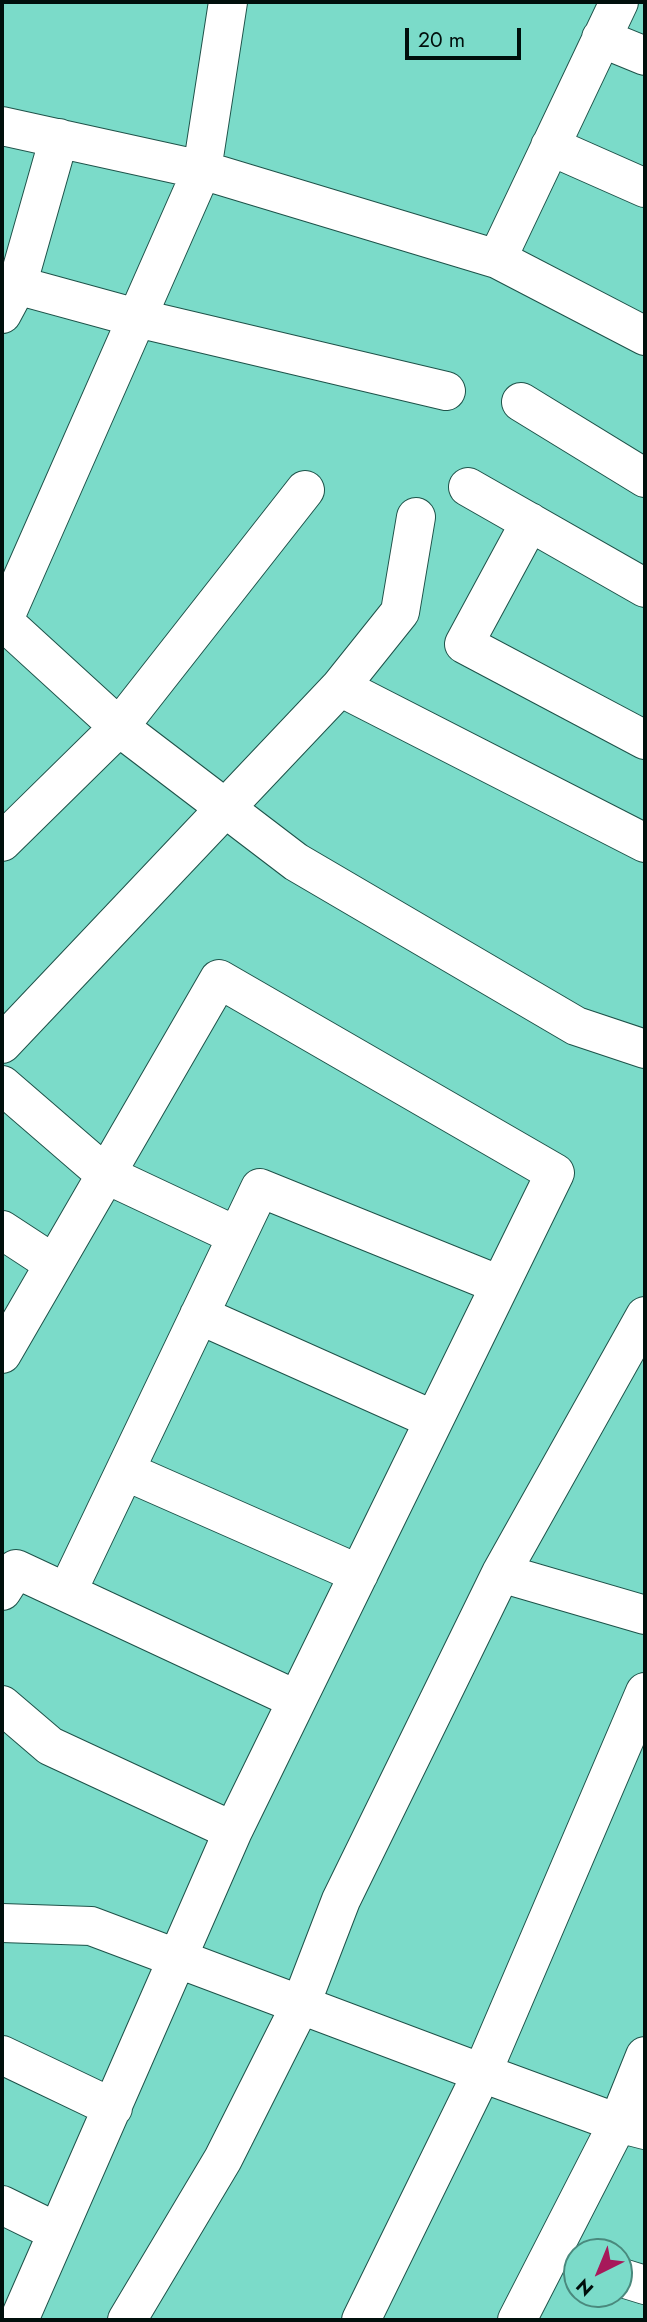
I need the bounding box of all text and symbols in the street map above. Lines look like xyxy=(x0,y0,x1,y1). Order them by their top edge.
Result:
scale bar xyxy=(409,14,524,58)
text: 20 m xyxy=(418,25,465,55)
north arrow xyxy=(563,2238,633,2308)
text: N xyxy=(570,2272,599,2302)

